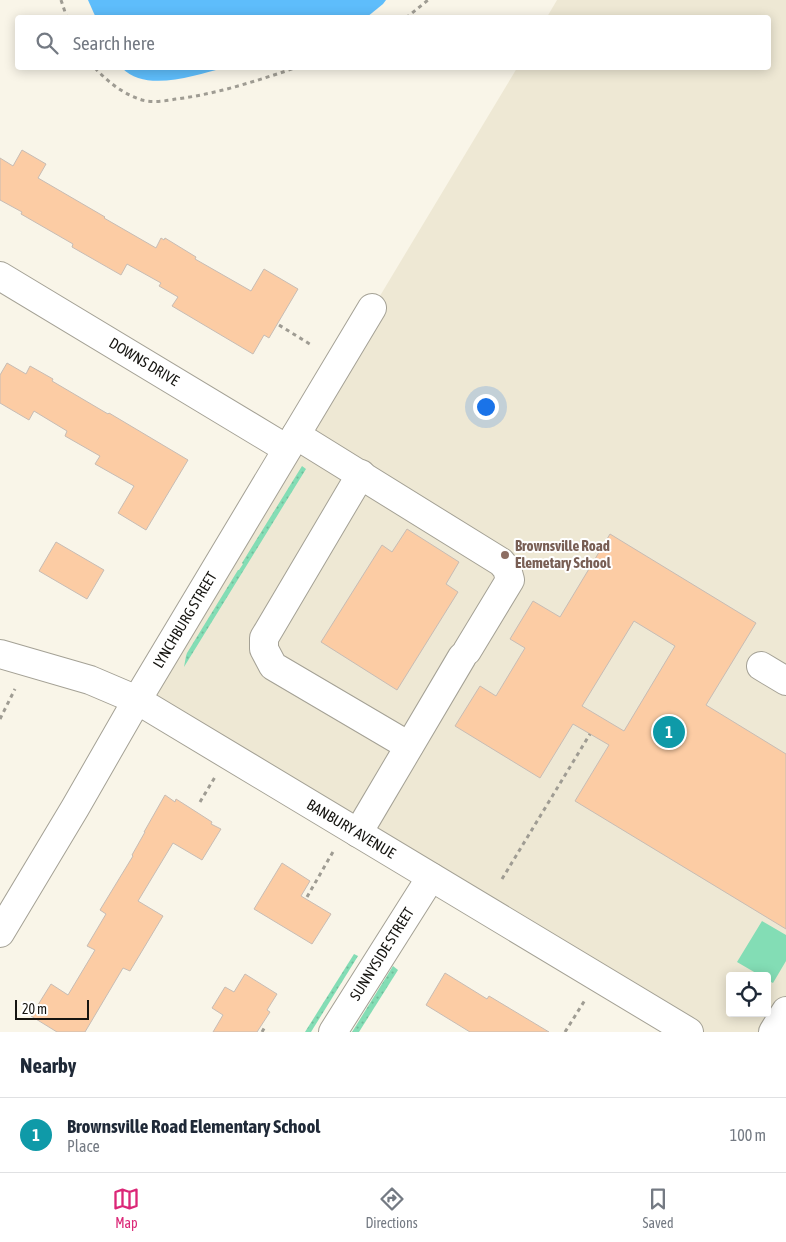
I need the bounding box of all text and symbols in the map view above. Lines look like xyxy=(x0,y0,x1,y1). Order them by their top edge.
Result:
search box xyxy=(15,15,771,70)
icon: search xyxy=(33,29,61,57)
text: Search here xyxy=(73,32,155,54)
street label: DOWNS DRIVE xyxy=(106,334,183,389)
your location xyxy=(473,394,499,420)
place label: Brownsville Road Elemetary School xyxy=(515,537,612,571)
marker: Brownsville Road Elemetary School xyxy=(499,549,511,561)
street label: LYNCHBURG STREET xyxy=(149,568,220,671)
pin: 1 xyxy=(653,713,685,751)
street label: BANBURY AVENUE xyxy=(304,795,399,862)
street label: SUNNYSIDE STREET xyxy=(346,904,417,1003)
map controls xyxy=(726,972,771,1017)
button: locate xyxy=(726,972,771,1017)
scale bar xyxy=(15,997,89,1020)
text: 20 m xyxy=(22,1001,47,1017)
text: Nearby xyxy=(20,1053,76,1077)
text: Brownsville Road Elementary School xyxy=(67,1115,320,1137)
text: 1 xyxy=(32,1126,40,1144)
text: 100 m xyxy=(730,1126,766,1144)
text: Place xyxy=(67,1137,100,1155)
tab: Map xyxy=(112,1185,140,1231)
tab: Directions xyxy=(365,1185,418,1231)
tab: Saved xyxy=(643,1185,674,1231)

